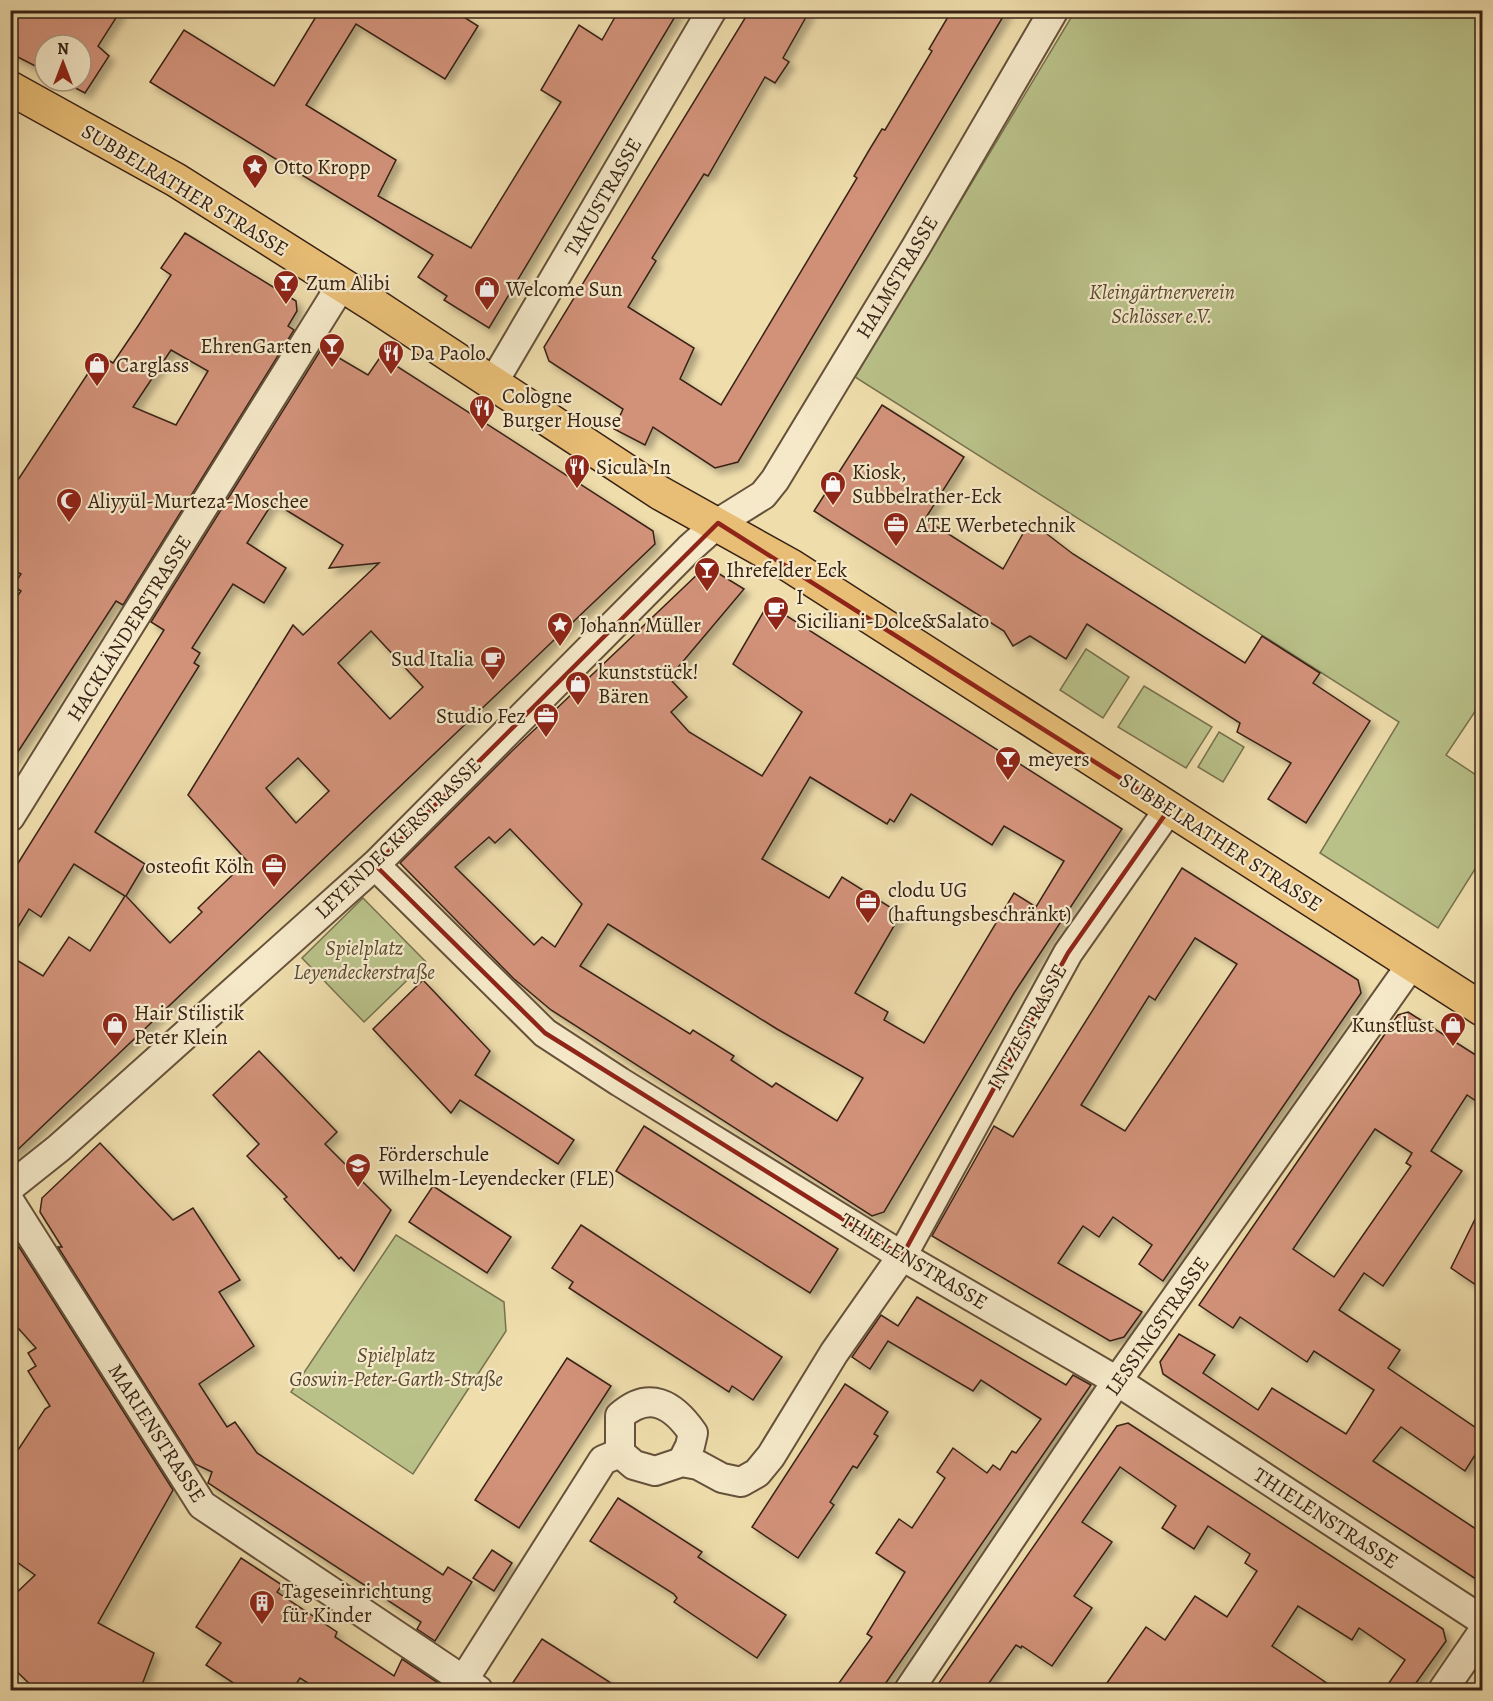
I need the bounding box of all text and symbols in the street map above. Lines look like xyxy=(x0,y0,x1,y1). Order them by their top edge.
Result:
north arrow xyxy=(33,33,93,93)
text: N xyxy=(57,38,69,60)
street label: SUBBELRATHER STRASSE xyxy=(76,117,294,263)
street label: TAKUSTRASSE xyxy=(558,132,648,262)
place icon: Otto Kropp xyxy=(240,152,270,190)
place label: Otto Kropp xyxy=(274,153,371,181)
street label: HALMSTRASSE xyxy=(849,210,945,344)
bar icon: Zum Alibi xyxy=(271,268,301,306)
place label: Zum Alibi xyxy=(306,269,390,297)
shop icon: Welcome Sun xyxy=(472,274,502,312)
place label: Welcome Sun xyxy=(505,275,623,303)
park label: Kleingärtnerverein Schlösser e.V. xyxy=(1089,278,1235,330)
bar icon: EhrenGarten xyxy=(317,331,347,369)
place label: EhrenGarten xyxy=(200,332,312,360)
restaurant icon: Da Paolo xyxy=(376,338,406,376)
place label: Da Paolo xyxy=(410,339,486,367)
shop icon: Carglass xyxy=(82,350,112,388)
place label: Carglass xyxy=(116,351,189,379)
place label: Cologne Burger House xyxy=(502,382,621,434)
restaurant icon: Cologne Burger House xyxy=(467,393,497,431)
restaurant icon: Sicula In xyxy=(562,452,592,490)
place label: Sicula In xyxy=(596,453,671,481)
place label: Kiosk, Subbelrather-Eck xyxy=(852,458,1002,510)
shop icon: Kiosk, Subbelrather-Eck xyxy=(818,469,848,507)
mosque icon: Aliyyül-Murteza-Moschee xyxy=(54,486,84,524)
place label: Aliyyül-Murteza-Moschee xyxy=(87,487,309,515)
office icon: ATE Werbetechnik xyxy=(881,510,911,548)
place label: ATE Werbetechnik xyxy=(915,511,1076,539)
street label: HACKLÄNDERSTRASSE xyxy=(60,529,198,727)
bar icon: Ihrefelder Eck xyxy=(692,555,722,593)
place label: Ihrefelder Eck xyxy=(726,556,848,584)
place label: I Siciliani-Dolce&Salato xyxy=(796,583,989,635)
cafe icon: I Siciliani-Dolce&Salato xyxy=(761,594,791,632)
place icon: Johann Müller xyxy=(545,610,575,648)
place label: Johann Müller xyxy=(580,611,701,639)
cafe icon: Sud Italia xyxy=(478,644,508,682)
place label: Sud Italia xyxy=(391,645,474,673)
place label: kunststück! Bären xyxy=(598,658,699,710)
shop icon: kunststück! Bären xyxy=(563,669,593,707)
office icon: Studio Fez xyxy=(531,701,561,739)
place label: Studio Fez xyxy=(436,702,526,730)
bar icon: meyers xyxy=(993,744,1023,782)
place label: meyers xyxy=(1028,745,1090,773)
street label: LEYENDECKERSTRASSE xyxy=(309,751,487,925)
street label: SUBBELRATHER STRASSE xyxy=(1114,766,1328,918)
office icon: osteofit Köln xyxy=(259,851,289,889)
place label: osteofit Köln xyxy=(145,852,254,880)
place label: clodu UG (haftungsbeschränkt) xyxy=(888,876,1071,928)
office icon: clodu UG (haftungsbeschränkt) xyxy=(853,887,883,925)
park label: Spielplatz Leyendeckerstraße xyxy=(293,934,435,986)
street label: INTZESTRASSE xyxy=(981,959,1073,1095)
place label: Hair Stilistik Peter Klein xyxy=(134,999,245,1051)
shop icon: Hair Stilistik Peter Klein xyxy=(100,1010,130,1048)
shop icon: Kunstlust xyxy=(1438,1010,1468,1048)
place label: Kunstlust xyxy=(1351,1011,1434,1039)
place label: Förderschule Wilhelm-Leyendecker (FLE) xyxy=(377,1140,614,1192)
school or university icon: Förderschule Wilhelm-Leyendecker (FLE) xyxy=(343,1151,373,1189)
street label: THIELENSTRASSE xyxy=(835,1206,993,1316)
street label: LESSINGSTRASSE xyxy=(1099,1251,1215,1401)
park label: Spielplatz Goswin-Peter-Garth-Straße xyxy=(289,1341,503,1393)
street label: MARIENSTRASSE xyxy=(102,1358,212,1508)
street label: THIELENSTRASSE xyxy=(1248,1461,1404,1575)
place label: Tageseinrichtung für Kinder xyxy=(282,1577,432,1629)
building icon: Tageseinrichtung für Kinder xyxy=(247,1588,277,1626)

